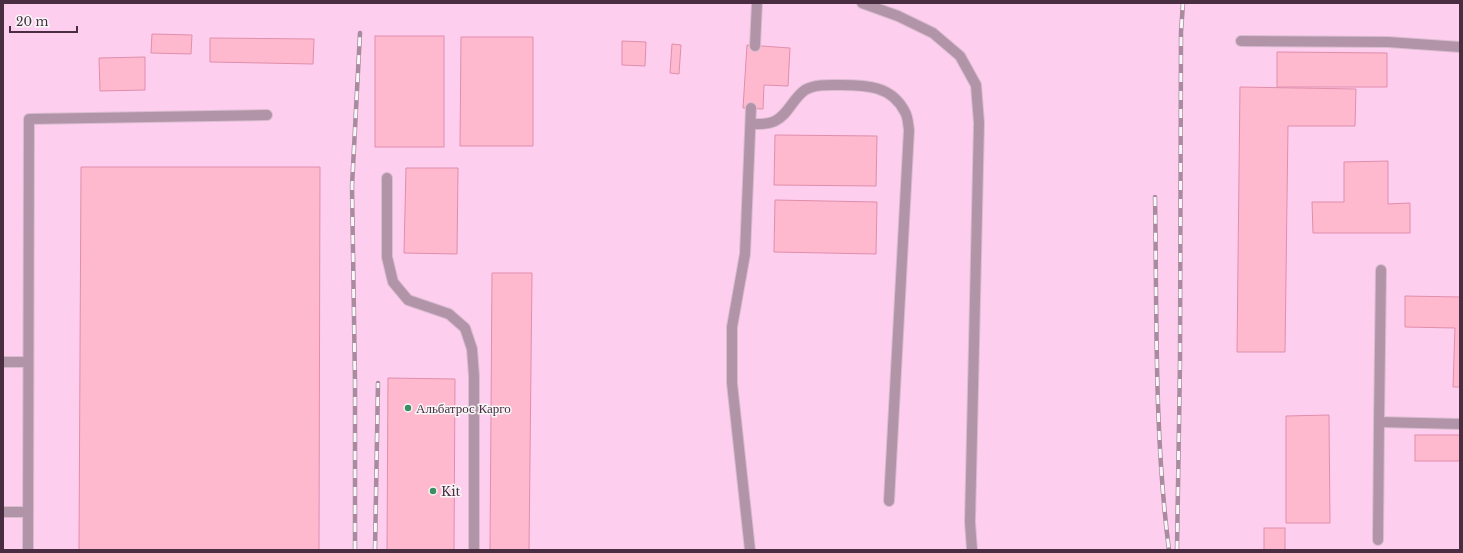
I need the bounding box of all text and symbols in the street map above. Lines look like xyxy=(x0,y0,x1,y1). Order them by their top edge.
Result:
scale bar xyxy=(10,8,77,34)
text: 20 m xyxy=(16,14,48,29)
place label: Альбатрос Карго xyxy=(416,400,511,417)
marker: Альбатрос Карго xyxy=(403,403,413,413)
place label: Kit xyxy=(441,483,461,500)
marker: Kit xyxy=(428,486,438,496)

